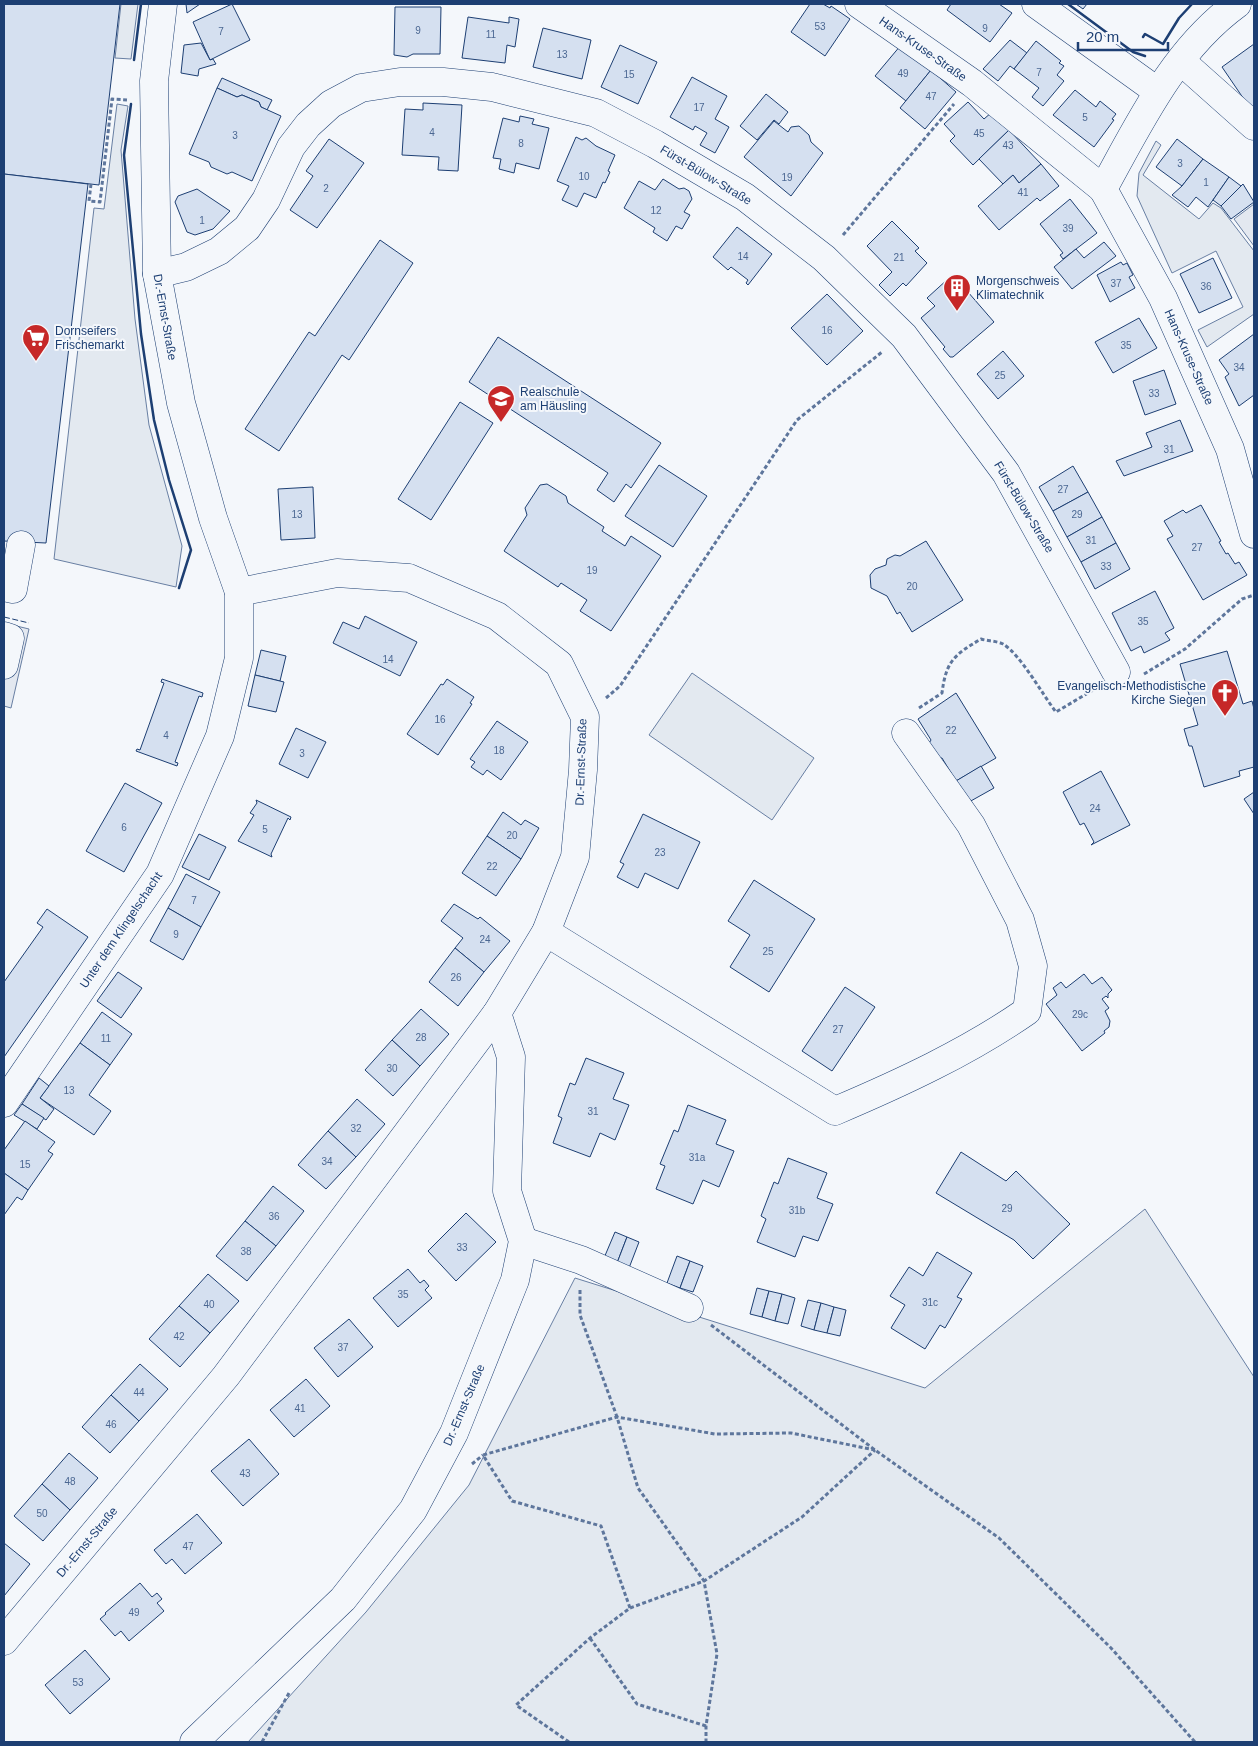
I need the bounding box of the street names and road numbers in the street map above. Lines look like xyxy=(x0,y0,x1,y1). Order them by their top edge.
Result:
street label: Hans-Kruse-Straße xyxy=(877,14,970,85)
street label: Fürst-Bülow-Straße xyxy=(658,142,754,208)
street label: Dr.-Ernst-Straße xyxy=(151,273,180,362)
street label: Hans-Kruse-Straße xyxy=(1162,307,1217,407)
street label: Fürst-Bülow-Straße xyxy=(991,459,1057,555)
street label: Dr.-Ernst-Straße xyxy=(572,718,590,806)
street label: Unter dem Klingelschacht xyxy=(77,869,165,991)
street label: Dr.-Ernst-Straße xyxy=(440,1362,488,1448)
street label: Dr.-Ernst-Straße xyxy=(54,1504,121,1580)

